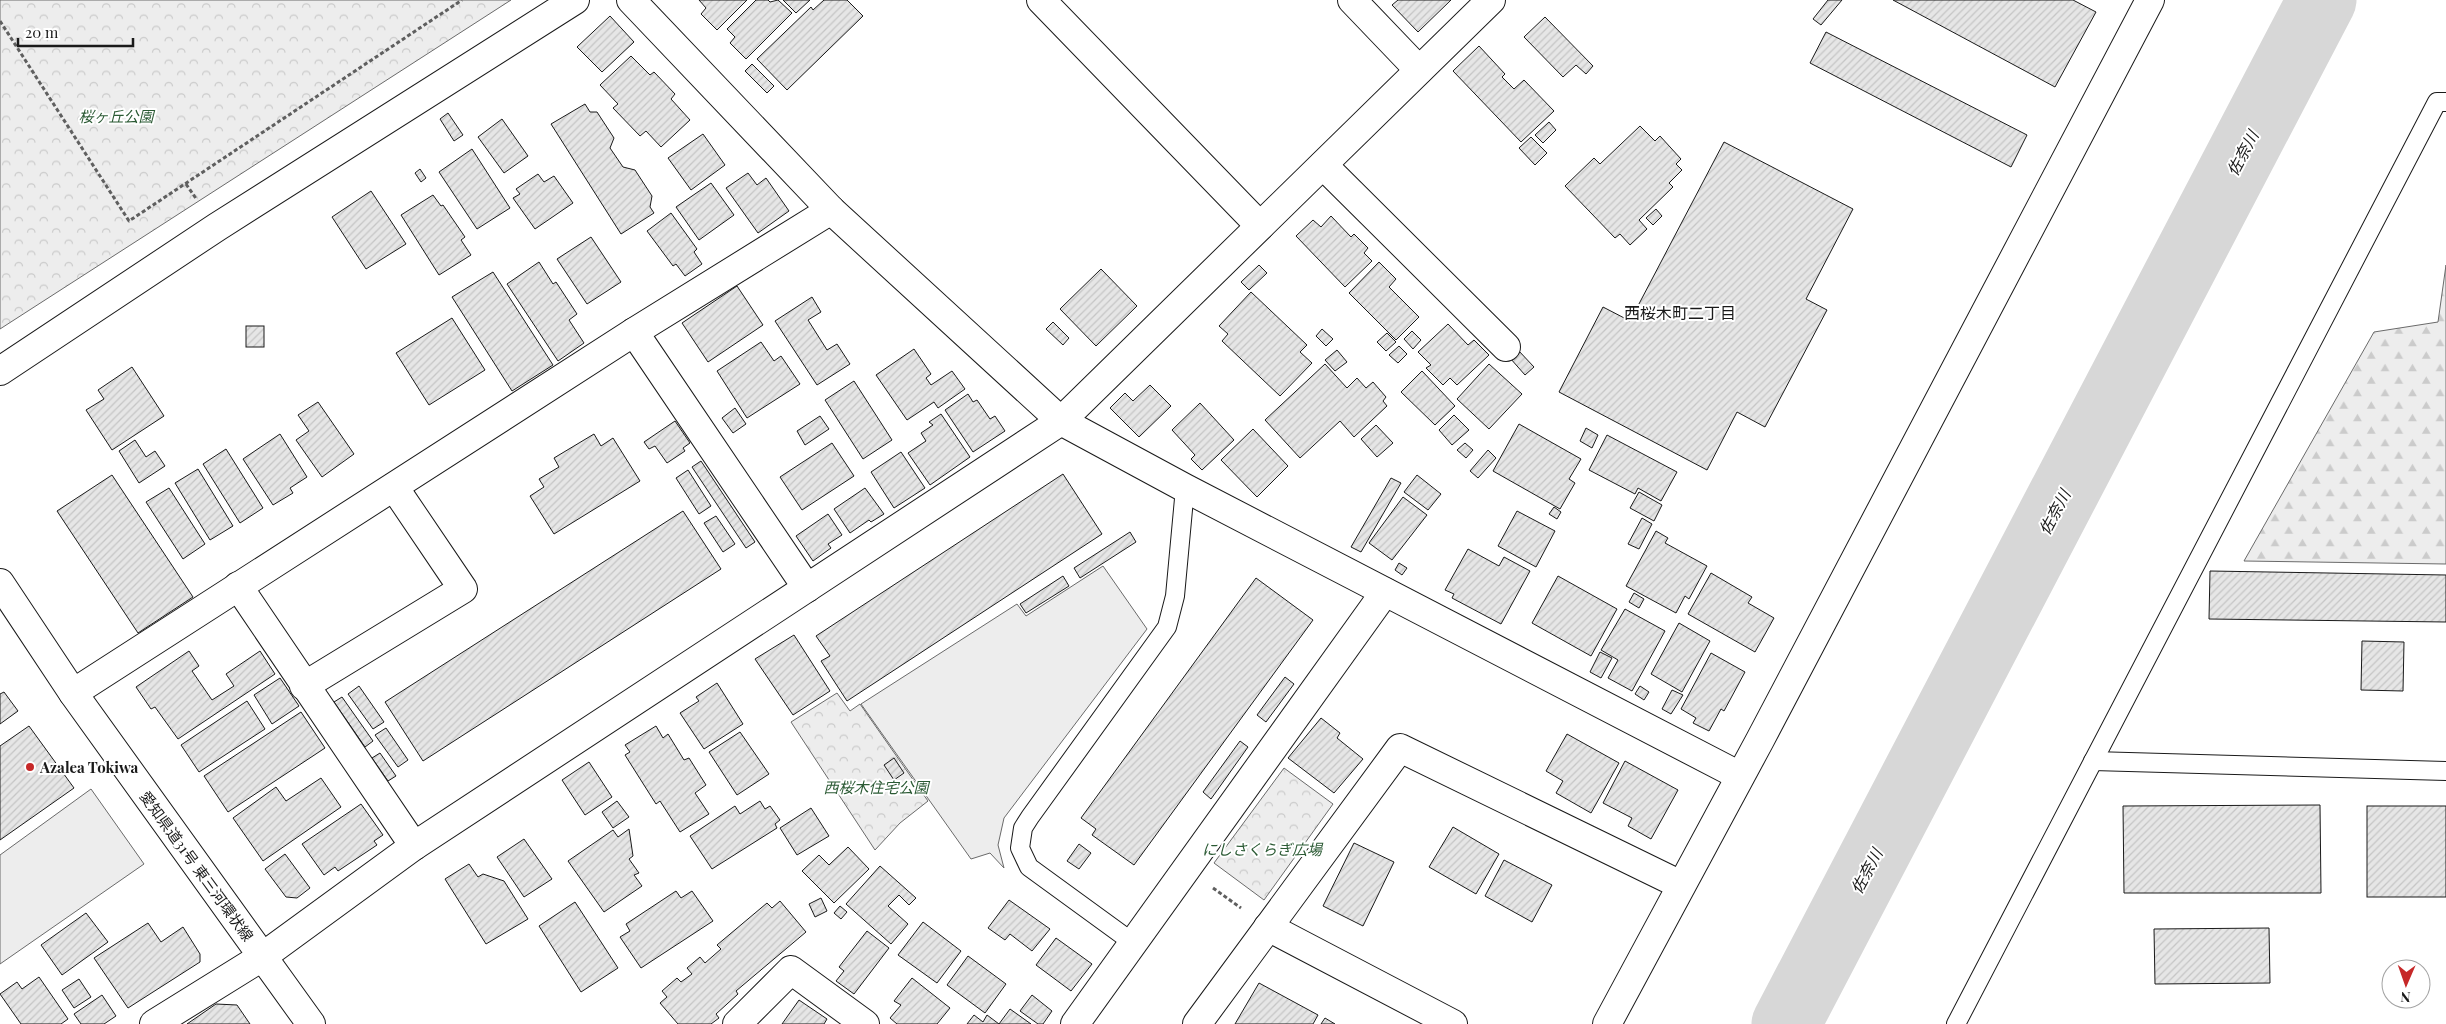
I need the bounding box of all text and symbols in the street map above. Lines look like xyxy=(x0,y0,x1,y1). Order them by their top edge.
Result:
scale bar xyxy=(18,15,132,47)
text: 20 m xyxy=(25,22,59,42)
park label: 桜ヶ丘公園 xyxy=(78,106,155,126)
water label: 佐奈川 xyxy=(2221,125,2263,179)
district label: 西桜木町二丁目 xyxy=(1624,302,1736,323)
water label: 佐奈川 xyxy=(2033,484,2075,538)
place label: Azalea Tokiwa xyxy=(39,757,139,777)
marker: Azalea Tokiwa xyxy=(24,761,36,773)
park label: 西桜木住宅公園 xyxy=(823,777,930,797)
street label: 愛知県道31号 東三河環状線 xyxy=(136,787,258,945)
park label: にしさくらぎ広場 xyxy=(1202,839,1324,859)
water label: 佐奈川 xyxy=(1845,843,1887,897)
north arrow xyxy=(2381,959,2431,1009)
text: N xyxy=(2400,988,2411,1007)

